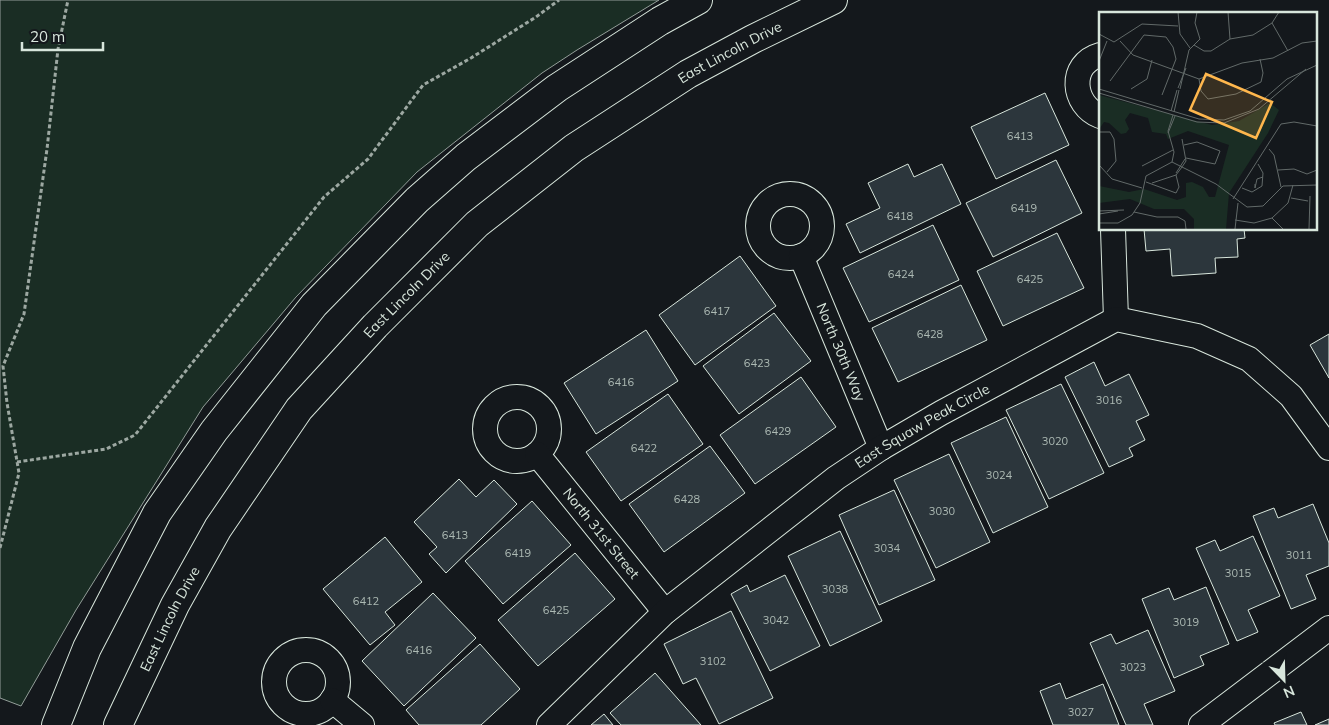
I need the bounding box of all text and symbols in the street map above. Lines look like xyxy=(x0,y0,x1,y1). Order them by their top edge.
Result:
inset map xyxy=(1099,12,1316,230)
street label: East Lincoln Drive xyxy=(674,17,785,87)
scale bar xyxy=(22,20,104,52)
text: 20 m xyxy=(30,27,65,46)
house number: 6413 xyxy=(1007,129,1033,143)
house number: 6419 xyxy=(1011,201,1037,215)
house number: 6418 xyxy=(887,209,914,223)
street label: East Lincoln Drive xyxy=(360,248,453,342)
house number: 6424 xyxy=(888,267,915,281)
house number: 6425 xyxy=(1017,272,1044,286)
street label: North 30th Way xyxy=(813,300,870,404)
house number: 6417 xyxy=(704,304,730,318)
house number: 6428 xyxy=(917,327,944,341)
house number: 6423 xyxy=(744,356,770,370)
house number: 6416 xyxy=(608,375,635,389)
street label: East Squaw Peak Circle xyxy=(851,380,993,472)
house number: 3016 xyxy=(1096,393,1123,407)
house number: 6429 xyxy=(765,424,791,438)
house number: 3020 xyxy=(1042,434,1069,448)
house number: 6422 xyxy=(631,441,658,455)
house number: 3024 xyxy=(986,468,1013,482)
street label: North 31st Street xyxy=(559,484,643,582)
house number: 6428 xyxy=(674,492,701,506)
house number: 3030 xyxy=(929,504,956,518)
house number: 6413 xyxy=(442,528,468,542)
house number: 3034 xyxy=(874,541,901,555)
house number: 6419 xyxy=(505,546,531,560)
house number: 3011 xyxy=(1286,548,1312,562)
street label: East Lincoln Drive xyxy=(136,563,204,674)
house number: 3015 xyxy=(1225,566,1252,580)
house number: 3038 xyxy=(822,582,849,596)
house number: 6412 xyxy=(353,594,380,608)
house number: 6425 xyxy=(543,603,570,617)
house number: 3042 xyxy=(763,613,790,627)
house number: 3019 xyxy=(1173,615,1199,629)
house number: 6416 xyxy=(406,643,433,657)
house number: 3102 xyxy=(700,654,727,668)
north arrow xyxy=(1259,655,1309,705)
house number: 3023 xyxy=(1120,660,1146,674)
text: N xyxy=(1281,682,1297,702)
house number: 3027 xyxy=(1068,705,1094,719)

